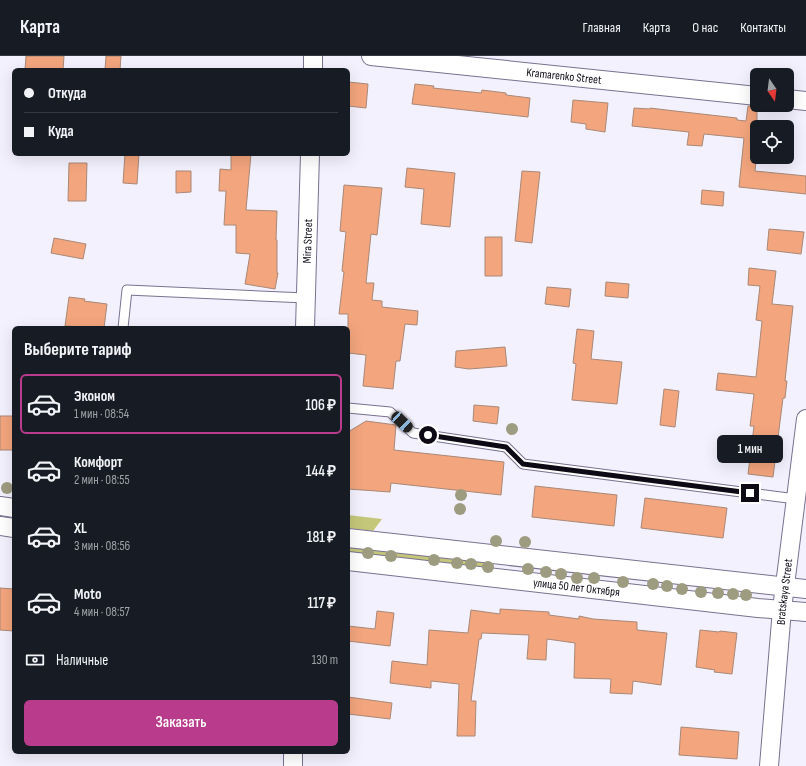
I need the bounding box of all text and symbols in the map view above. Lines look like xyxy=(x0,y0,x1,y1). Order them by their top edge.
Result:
text: Карта xyxy=(20,16,60,39)
text: Главная xyxy=(583,19,621,36)
text: Карта xyxy=(643,19,670,36)
text: О нас xyxy=(692,19,718,36)
text: Контакты xyxy=(740,19,786,36)
street label: Kramarenko Street xyxy=(526,65,603,88)
north arrow xyxy=(750,68,794,112)
map controls xyxy=(750,68,794,164)
text: Откуда xyxy=(48,84,86,103)
button: locate xyxy=(750,120,794,164)
text: Куда xyxy=(48,122,74,141)
street label: Mira Street xyxy=(300,218,316,264)
text: Выберите тариф xyxy=(24,339,132,360)
icon: car xyxy=(26,386,62,422)
text: Эконом xyxy=(74,387,115,406)
text: 106 ₽ xyxy=(306,396,336,415)
text: 1 мин · 08:54 xyxy=(74,406,129,422)
car xyxy=(389,409,415,435)
route start xyxy=(419,426,437,444)
callout: 1 мин xyxy=(717,435,783,463)
text: 1 мин xyxy=(738,441,762,457)
icon: car xyxy=(26,452,62,488)
text: Комфорт xyxy=(74,453,123,472)
text: 144 ₽ xyxy=(306,462,336,481)
text: 2 мин · 08:55 xyxy=(74,472,130,488)
route end xyxy=(741,484,759,502)
icon: car xyxy=(26,518,62,554)
text: XL xyxy=(74,519,87,538)
text: 181 ₽ xyxy=(307,528,336,547)
text: 3 мин · 08:56 xyxy=(74,538,130,554)
street label: Bratskaya Street xyxy=(774,557,796,625)
street label: улица 50 лет Октября xyxy=(532,575,621,600)
icon: car xyxy=(26,584,62,620)
text: Moto xyxy=(74,585,101,604)
text: 117 ₽ xyxy=(307,594,336,613)
text: 4 мин · 08:57 xyxy=(74,604,130,620)
icon: cash xyxy=(24,649,46,671)
text: Наличные xyxy=(56,651,108,670)
text: 130 m xyxy=(312,652,338,668)
button: Заказать xyxy=(24,700,338,746)

